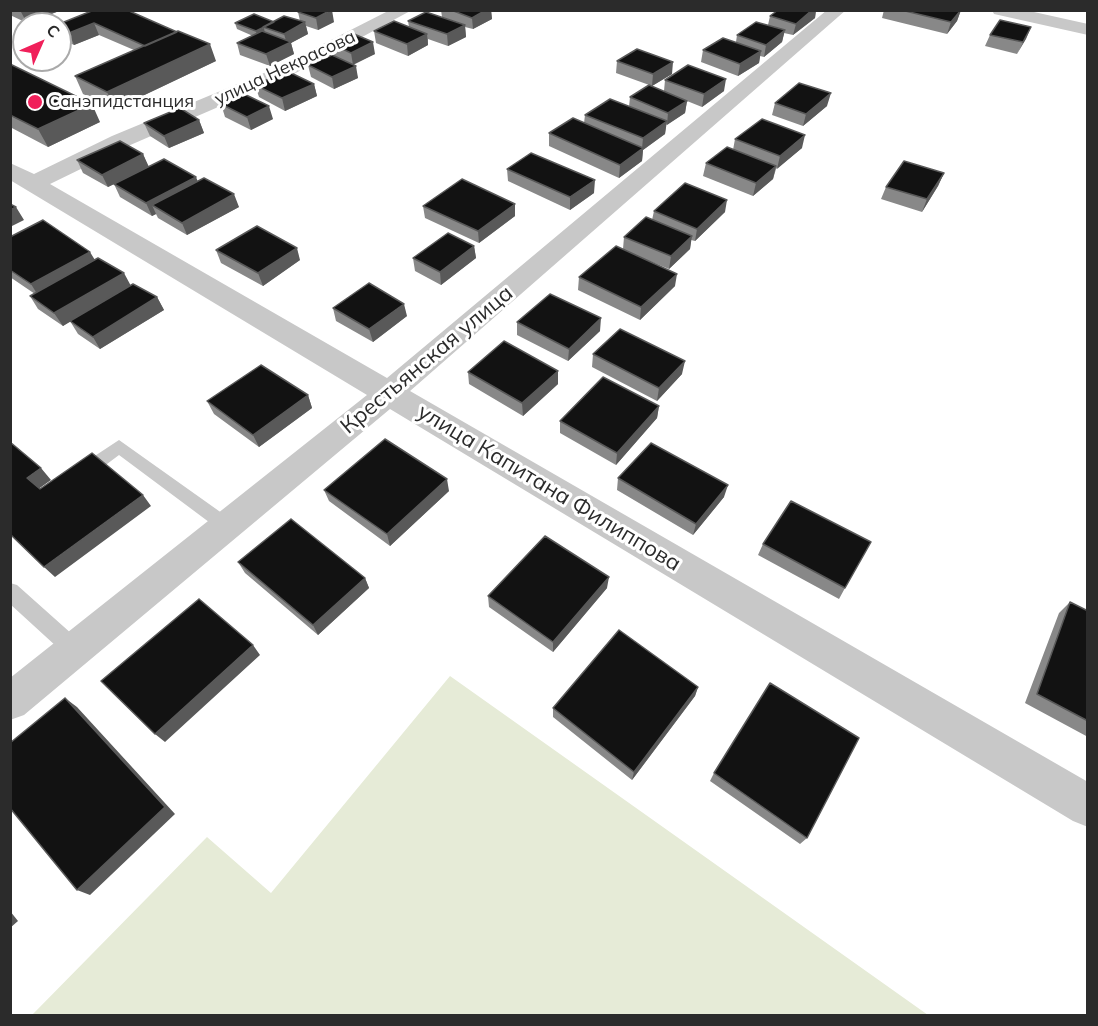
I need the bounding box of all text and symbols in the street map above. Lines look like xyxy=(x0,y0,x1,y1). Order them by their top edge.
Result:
north arrow xyxy=(12,12,72,72)
text: С xyxy=(42,20,64,42)
street label: улица Некрасова xyxy=(211,26,359,110)
place label: Санэпидстанция xyxy=(48,91,194,113)
marker: Санэпидстанция xyxy=(26,93,44,111)
street label: Крестьянская улица xyxy=(335,280,519,440)
street label: улица Капитана Филиппова xyxy=(413,399,685,577)

